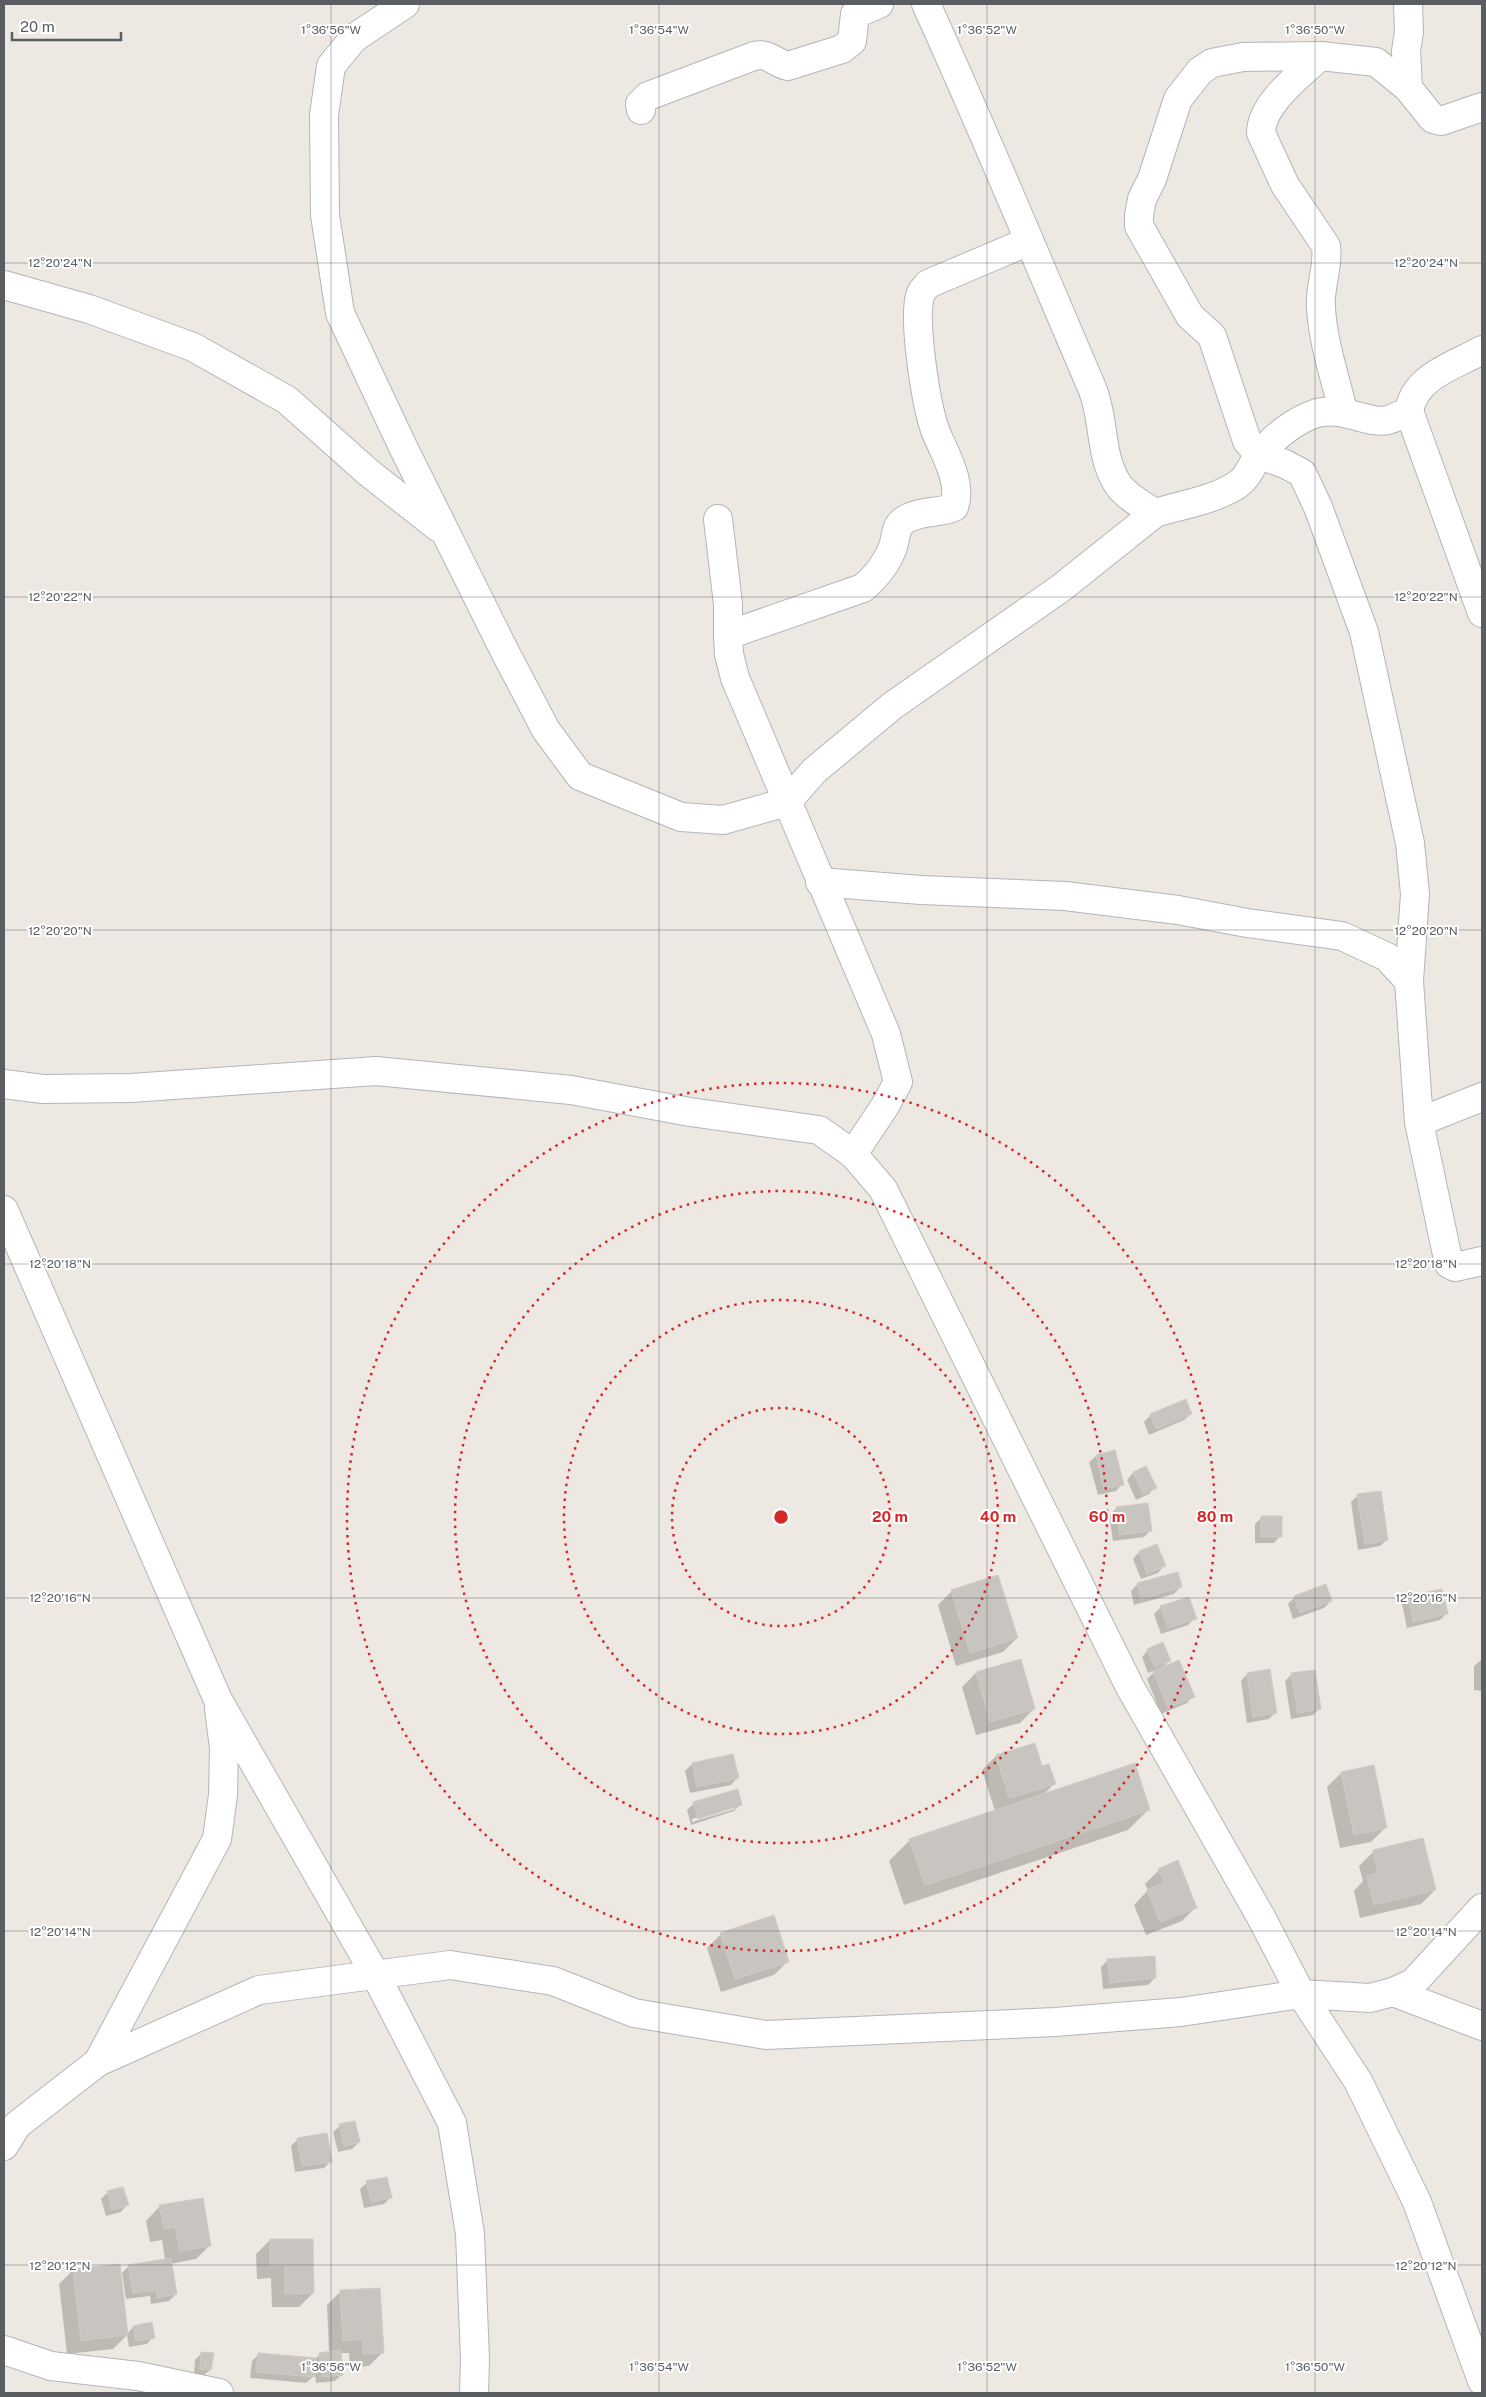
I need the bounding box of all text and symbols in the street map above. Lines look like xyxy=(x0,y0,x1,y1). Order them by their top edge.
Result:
scale bar xyxy=(12,10,121,42)
text: 20 m xyxy=(20,18,55,35)
text: 1°36'56"W xyxy=(301,23,362,37)
text: 1°36'54"W xyxy=(629,23,690,37)
text: 1°36'52"W xyxy=(957,23,1017,37)
text: 1°36'50"W xyxy=(1285,23,1346,37)
text: 12°20'24"N xyxy=(28,256,92,270)
text: 12°20'24"N xyxy=(1394,256,1458,270)
text: 12°20'22"N xyxy=(28,590,92,604)
text: 12°20'22"N xyxy=(1394,590,1458,604)
text: 12°20'20"N xyxy=(28,924,92,938)
text: 12°20'20"N xyxy=(1394,924,1458,938)
text: 12°20'18"N xyxy=(29,1257,91,1271)
text: 12°20'18"N xyxy=(1395,1257,1457,1271)
centre of rings xyxy=(772,1508,790,1526)
text: 20 m xyxy=(872,1508,908,1525)
text: 40 m xyxy=(980,1508,1016,1525)
text: 60 m xyxy=(1089,1508,1125,1525)
text: 80 m xyxy=(1197,1508,1233,1525)
text: 12°20'16"N xyxy=(29,1591,91,1605)
text: 12°20'16"N xyxy=(1395,1591,1457,1605)
text: 12°20'14"N xyxy=(29,1925,91,1939)
text: 12°20'14"N xyxy=(1395,1925,1457,1939)
text: 12°20'12"N xyxy=(29,2259,91,2273)
text: 12°20'12"N xyxy=(1395,2259,1457,2273)
text: 1°36'56"W xyxy=(301,2360,362,2374)
text: 1°36'54"W xyxy=(629,2360,690,2374)
text: 1°36'52"W xyxy=(957,2360,1017,2374)
text: 1°36'50"W xyxy=(1285,2360,1346,2374)

